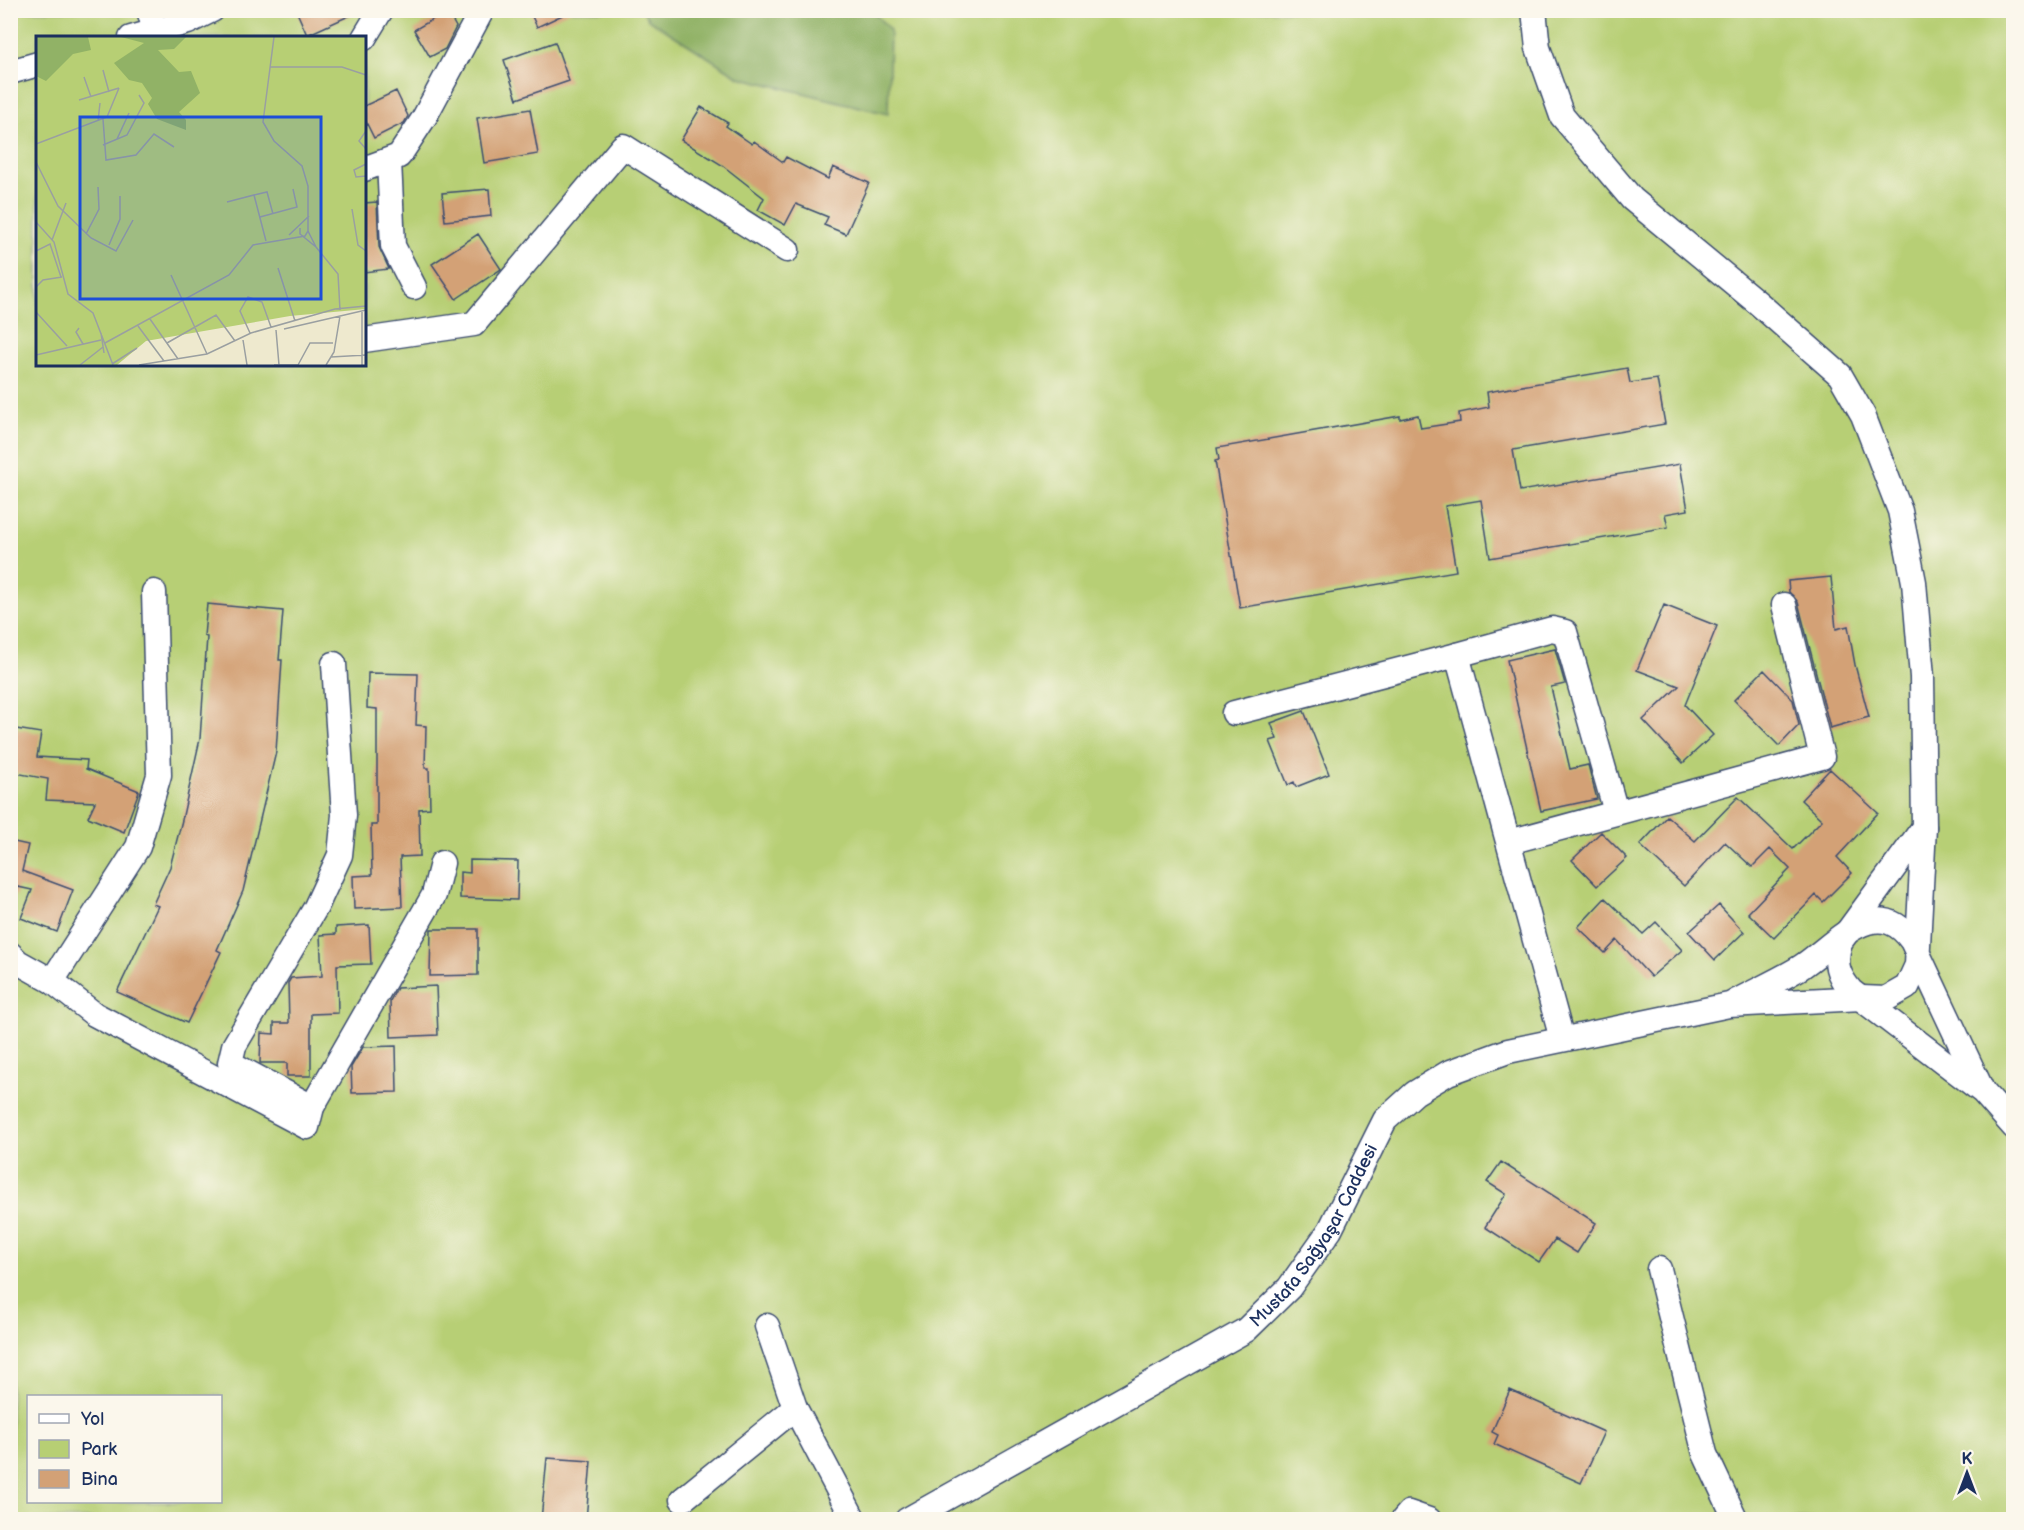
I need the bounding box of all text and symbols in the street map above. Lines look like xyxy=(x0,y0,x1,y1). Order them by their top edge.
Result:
inset map xyxy=(36,36,366,366)
street label: Mustafa Sağyaşar Caddesi xyxy=(1245,1141,1382,1332)
legend xyxy=(27,1395,222,1503)
text: Yol xyxy=(80,1409,104,1430)
text: Park xyxy=(81,1439,117,1460)
north arrow xyxy=(1937,1443,1997,1503)
text: K xyxy=(1962,1450,1973,1469)
text: Bina xyxy=(81,1469,118,1490)

